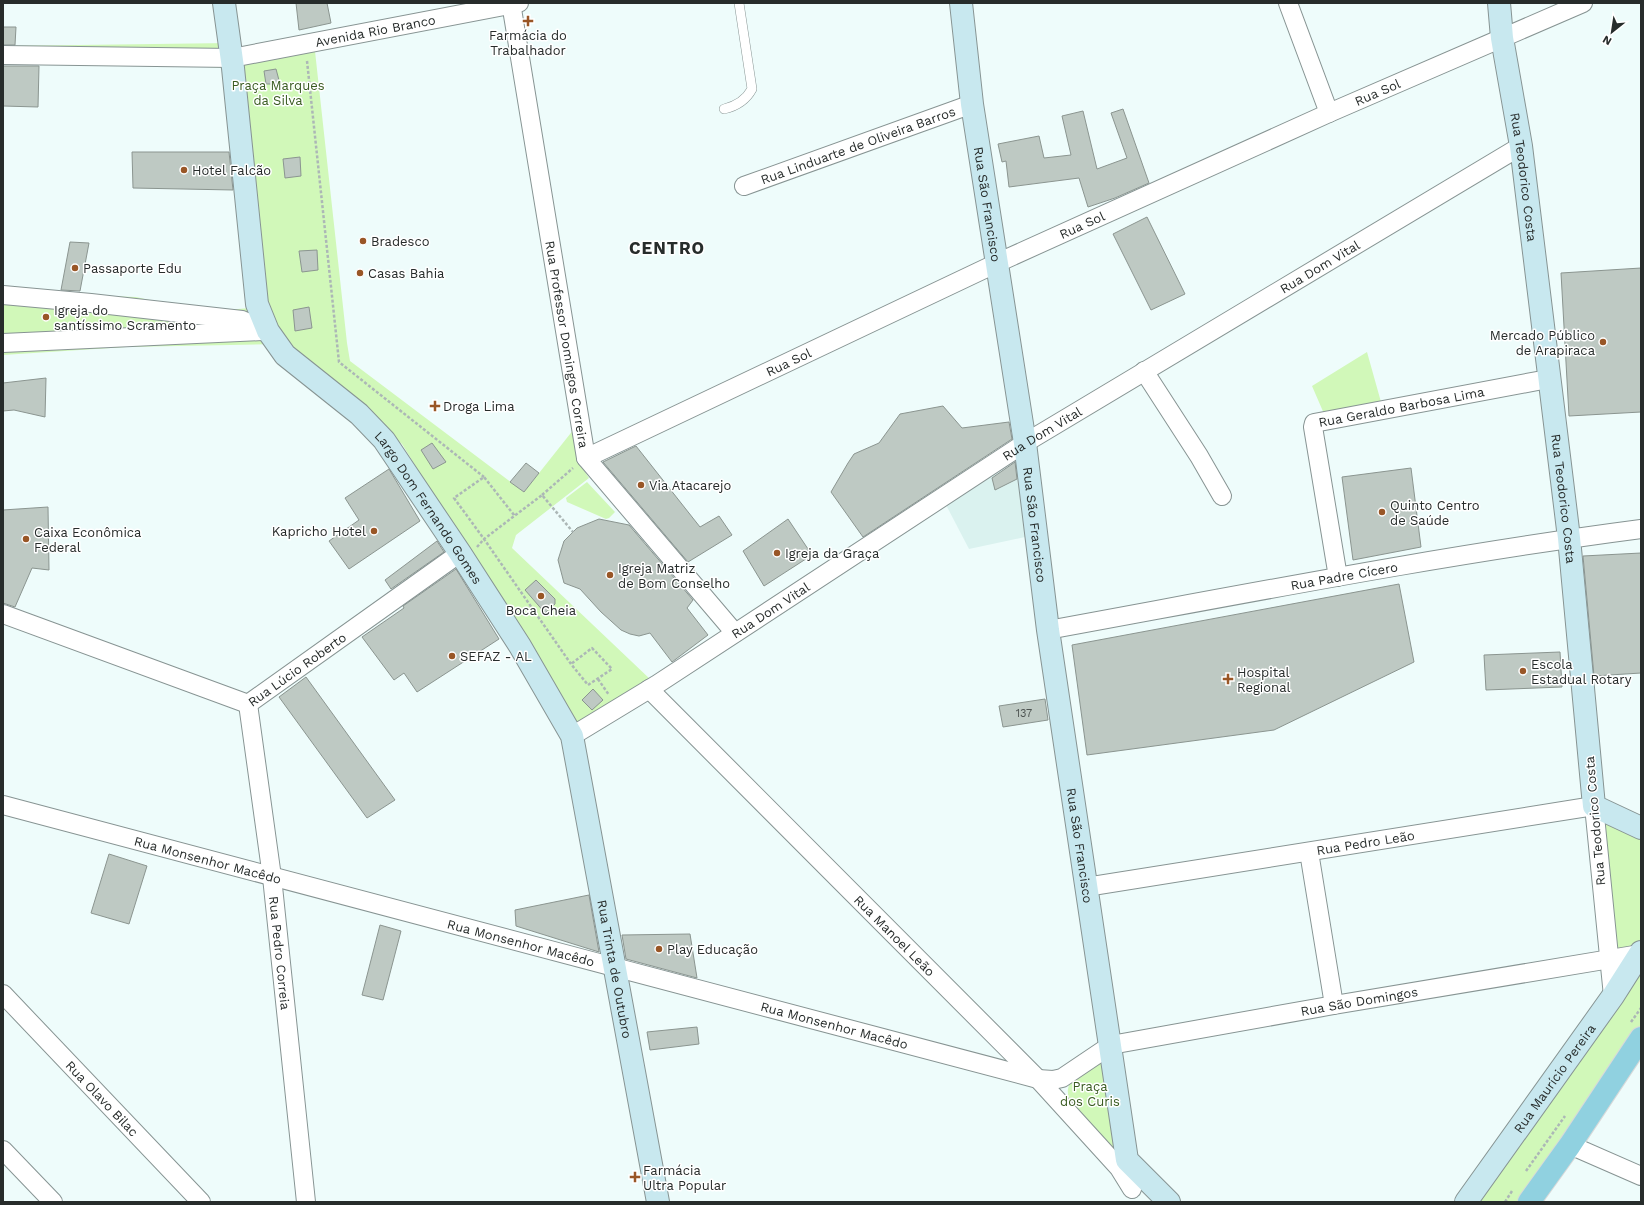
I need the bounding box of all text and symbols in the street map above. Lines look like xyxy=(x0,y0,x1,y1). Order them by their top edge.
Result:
street label: Avenida Rio Branco xyxy=(314,12,437,49)
north arrow xyxy=(1592,12,1632,52)
marker: Farmácia do Trabalhador xyxy=(523,16,533,26)
place label: Farmácia do Trabalhador xyxy=(489,28,567,58)
text: N xyxy=(1600,33,1614,48)
street label: Rua Sol xyxy=(1352,76,1403,108)
park label: Praça Marques da Silva xyxy=(231,78,325,108)
street label: Rua Linduarte de Oliveira Barros xyxy=(758,103,957,187)
street label: Rua Teodorico Costa xyxy=(1508,111,1540,243)
street label: Rua São Francisco xyxy=(971,145,1004,263)
place label: Hotel Falcão xyxy=(192,163,271,178)
marker: Hotel Falcão xyxy=(179,165,189,175)
street label: Rua Sol xyxy=(1057,208,1107,241)
place label: Bradesco xyxy=(371,234,430,249)
marker: Bradesco xyxy=(358,236,368,246)
street label: Rua Dom Vital xyxy=(1277,237,1362,296)
district label: CENTRO xyxy=(629,238,705,258)
street label: Rua Professor Domingos Correira xyxy=(543,240,592,450)
place label: Passaporte Edu xyxy=(83,261,182,276)
marker: Passaporte Edu xyxy=(70,263,80,273)
place label: Casas Bahia xyxy=(368,266,445,281)
marker: Casas Bahia xyxy=(355,268,365,278)
place label: Igreja do santíssimo Scramento xyxy=(54,303,196,333)
marker: Igreja do santíssimo Scramento xyxy=(41,312,51,322)
place label: Mercado Público de Arapiraca xyxy=(1490,328,1596,358)
marker: Mercado Público de Arapiraca xyxy=(1598,337,1608,347)
street label: Rua Sol xyxy=(763,345,813,379)
street label: Rua Geraldo Barbosa Lima xyxy=(1317,384,1486,430)
place label: Droga Lima xyxy=(443,399,515,414)
marker: Droga Lima xyxy=(430,401,440,411)
street label: Rua Dom Vital xyxy=(999,403,1084,463)
street label: Largo Dom Fernando Gomes xyxy=(372,428,486,587)
street label: Rua Teodorico Costa xyxy=(1549,433,1579,565)
street label: Rua São Francisco xyxy=(1020,466,1050,584)
place label: Via Atacarejo xyxy=(649,478,731,493)
marker: Via Atacarejo xyxy=(636,480,646,490)
place label: Quinto Centro de Saúde xyxy=(1390,498,1480,528)
marker: Quinto Centro de Saúde xyxy=(1377,507,1387,517)
place label: Kapricho Hotel xyxy=(272,524,366,539)
place label: Caixa Econômica Federal xyxy=(34,525,142,555)
marker: Kapricho Hotel xyxy=(369,526,379,536)
marker: Caixa Econômica Federal xyxy=(21,534,31,544)
place label: Igreja da Graça xyxy=(785,546,880,561)
marker: Igreja da Graça xyxy=(772,548,782,558)
street label: Rua Padre Cícero xyxy=(1289,559,1399,593)
place label: Igreja Matriz de Bom Conselho xyxy=(618,561,730,591)
marker: Igreja Matriz de Bom Conselho xyxy=(605,570,615,580)
street label: Rua Dom Vital xyxy=(728,579,812,641)
marker: Boca Cheia xyxy=(536,591,546,601)
place label: Boca Cheia xyxy=(506,603,577,618)
street label: Rua Lúcio Roberto xyxy=(245,629,349,709)
place label: SEFAZ - AL xyxy=(460,649,532,664)
marker: SEFAZ - AL xyxy=(447,651,457,661)
place label: Escola Estadual Rotary xyxy=(1531,657,1632,687)
place label: Hospital Regional xyxy=(1237,665,1291,695)
marker: Escola Estadual Rotary xyxy=(1518,666,1528,676)
marker: Hospital Regional xyxy=(1222,673,1234,685)
house number: 137 xyxy=(1016,707,1032,720)
street label: Rua Teodorico Costa xyxy=(1582,755,1608,886)
street label: Rua São Francisco xyxy=(1064,787,1096,904)
street label: Rua Pedro Leão xyxy=(1315,827,1416,858)
street label: Rua Monsenhor Macêdo xyxy=(133,833,283,887)
street label: Rua Manoel Leão xyxy=(851,892,938,979)
street label: Rua Pedro Correia xyxy=(267,895,293,1011)
street label: Rua Trinta de Outubro xyxy=(595,899,635,1040)
street label: Rua Monsenhor Macêdo xyxy=(446,916,597,969)
place label: Play Educação xyxy=(667,942,758,957)
marker: Play Educação xyxy=(654,944,664,954)
street label: Rua São Domingos xyxy=(1299,984,1419,1018)
street label: Rua Monsenhor Macêdo xyxy=(759,998,910,1052)
street label: Rua Maurício Pereira xyxy=(1510,1020,1599,1136)
street label: Rua Olavo Bilac xyxy=(63,1057,142,1139)
park label: Praça dos Curis xyxy=(1060,1079,1120,1109)
place label: Farmácia Ultra Popular xyxy=(643,1163,726,1193)
marker: Farmácia Ultra Popular xyxy=(630,1172,640,1182)

